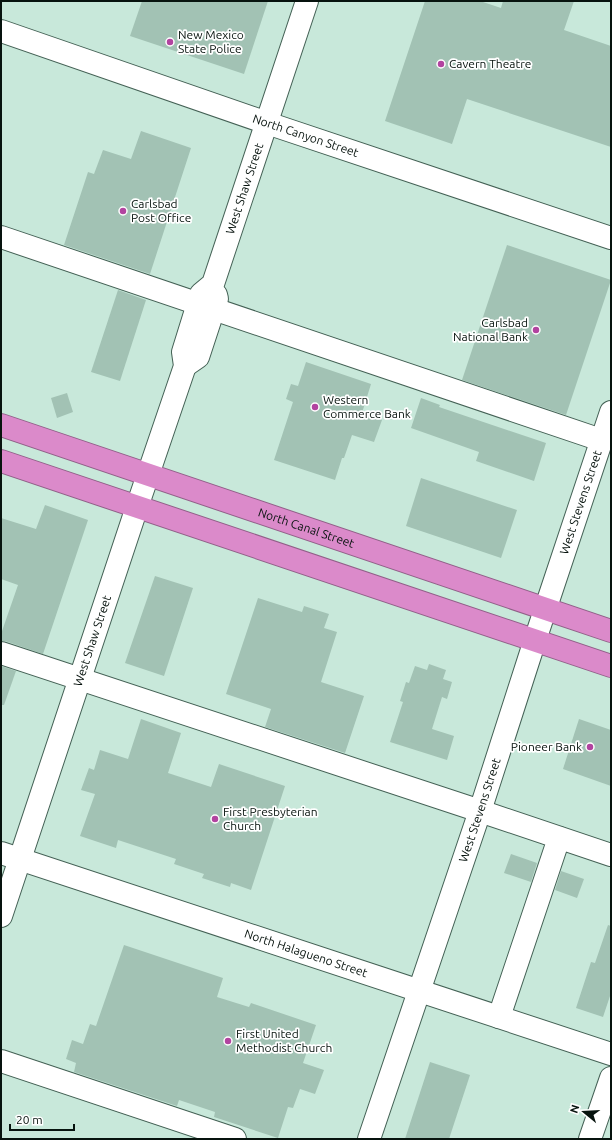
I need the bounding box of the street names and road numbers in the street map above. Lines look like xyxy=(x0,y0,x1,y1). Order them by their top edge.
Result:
street label: North Canyon Street xyxy=(251,112,360,159)
street label: West Shaw Street xyxy=(223,141,265,236)
street label: West Stevens Street xyxy=(557,448,604,556)
street label: North Canal Street xyxy=(257,505,356,550)
street label: West Shaw Street xyxy=(71,593,113,688)
street label: West Stevens Street xyxy=(456,756,503,864)
street label: North Halagueno Street xyxy=(243,927,370,979)

